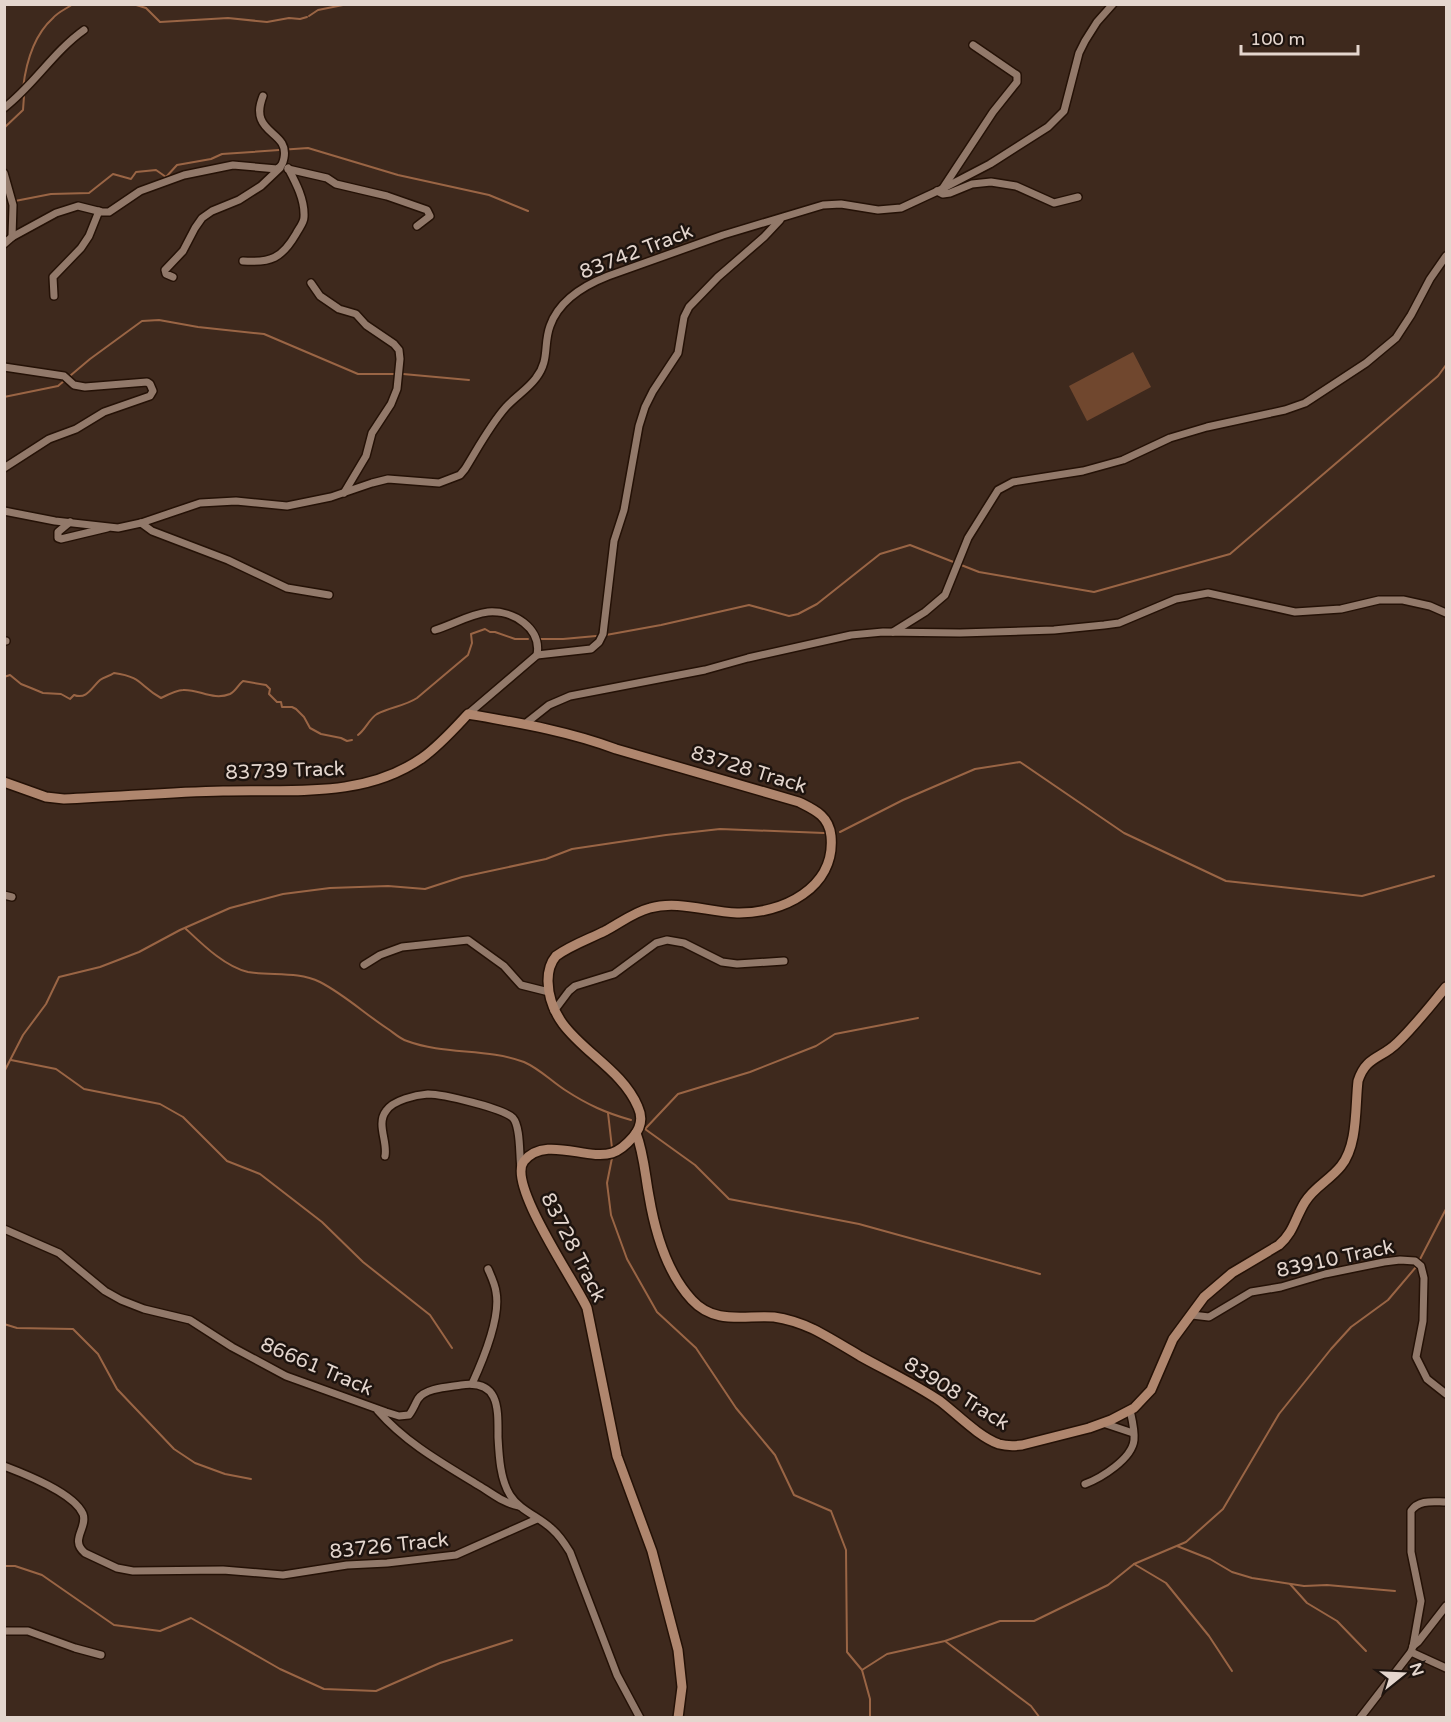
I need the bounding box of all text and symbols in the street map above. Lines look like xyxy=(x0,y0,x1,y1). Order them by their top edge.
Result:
scale bar xyxy=(1241,18,1358,56)
text: 100 m xyxy=(1250,28,1305,50)
street label: 83742 Track xyxy=(576,219,696,285)
street label: 83728 Track xyxy=(688,741,809,799)
street label: 83739 Track xyxy=(225,757,345,785)
street label: 83728 Track xyxy=(535,1189,611,1306)
street label: 83910 Track xyxy=(1274,1235,1396,1283)
street label: 86661 Track xyxy=(257,1333,376,1401)
street label: 83908 Track xyxy=(899,1352,1014,1436)
street label: 83726 Track xyxy=(328,1528,450,1564)
north arrow xyxy=(1373,1644,1433,1704)
text: N xyxy=(1405,1660,1428,1679)

